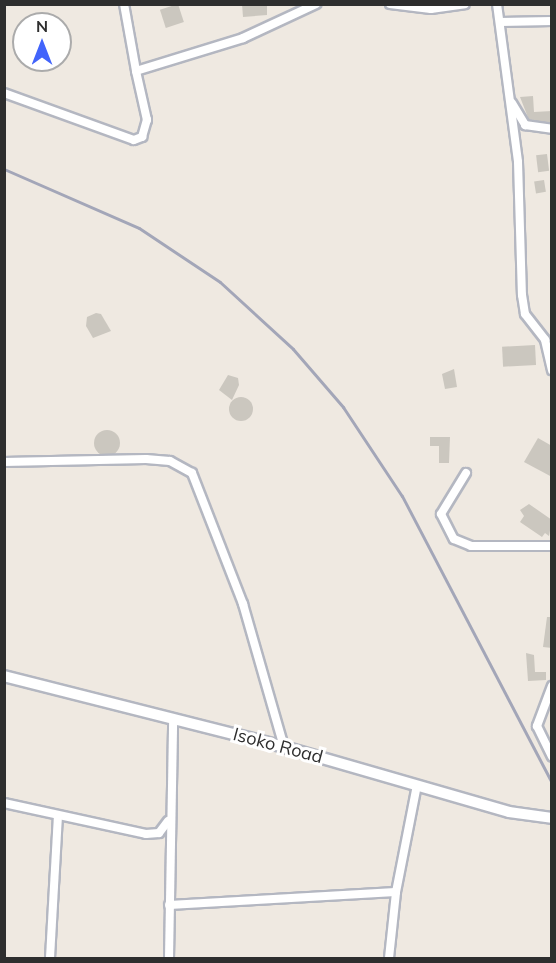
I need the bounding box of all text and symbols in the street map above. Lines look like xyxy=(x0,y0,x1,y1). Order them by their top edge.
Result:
north arrow xyxy=(12,12,72,72)
text: N xyxy=(36,16,48,36)
street label: Isoko Road xyxy=(231,724,325,768)

